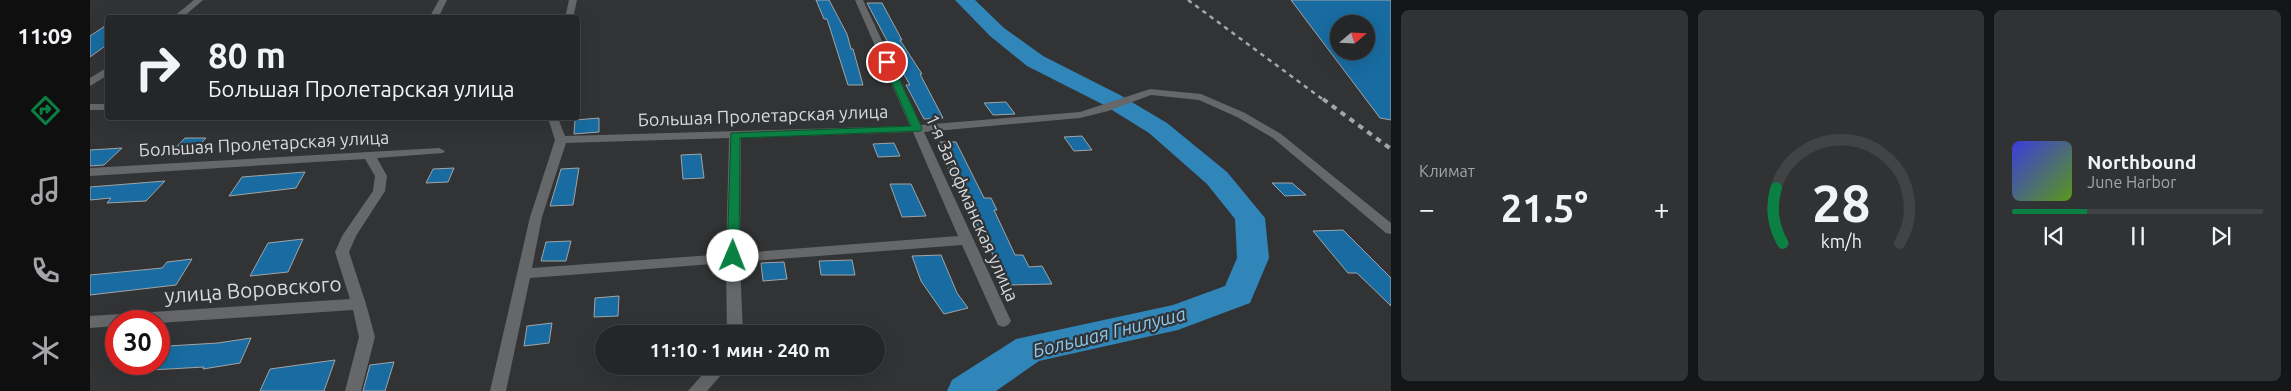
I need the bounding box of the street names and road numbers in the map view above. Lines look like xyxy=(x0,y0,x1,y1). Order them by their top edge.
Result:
street label: Большая Пролетарская улица xyxy=(637,101,889,129)
street label: 1-я Загофманская улица xyxy=(923,111,1023,304)
street label: Большая Пролетарская улица xyxy=(138,126,390,160)
street label: улица Воровского xyxy=(164,271,342,307)

